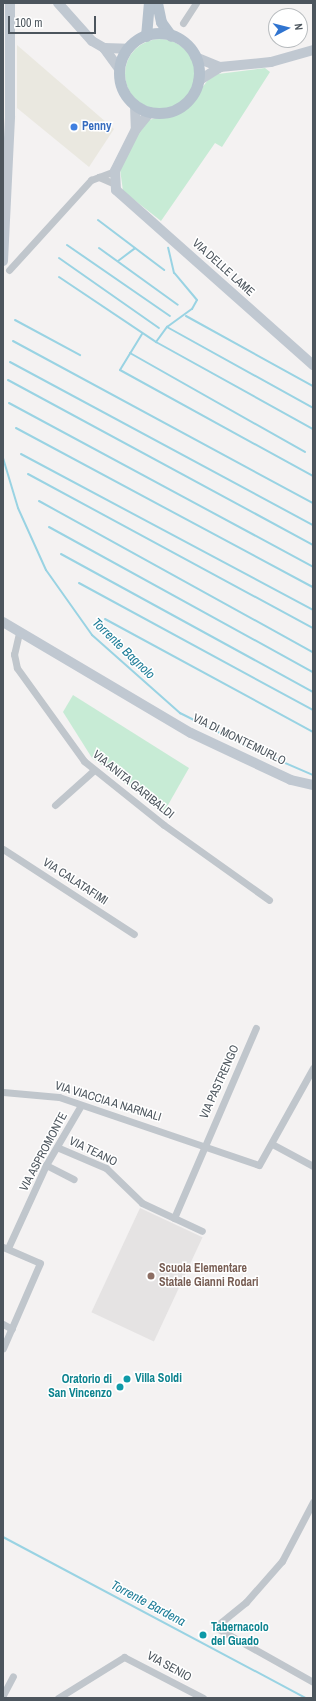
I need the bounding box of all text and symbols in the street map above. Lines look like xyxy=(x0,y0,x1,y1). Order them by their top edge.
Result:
scale bar xyxy=(10,8,98,34)
north arrow xyxy=(268,8,308,48)
text: 100 m xyxy=(15,15,42,31)
text: N xyxy=(292,23,306,31)
place label: Penny xyxy=(82,120,112,134)
marker: Penny xyxy=(69,122,79,132)
street label: VIA DELLE LAME xyxy=(189,236,257,300)
water label: Torrente Bagnolo xyxy=(88,615,158,683)
street label: VIA DI MONTEMURLO xyxy=(190,711,288,769)
street label: VIA ANITA GARIBALDI xyxy=(89,747,177,823)
street label: VIA CALATAFIMI xyxy=(40,856,110,908)
street label: VIA PASTRENGO xyxy=(197,1043,243,1121)
street label: VIA VIACCIA A NARNALI xyxy=(52,1079,164,1125)
street label: VIA ASPROMONTE xyxy=(17,1110,71,1194)
street label: VIA TEANO xyxy=(66,1134,120,1170)
place label: Scuola Elementare Statale Gianni Rodari xyxy=(159,1262,259,1290)
marker: Scuola Elementare Statale Gianni Rodari xyxy=(146,1271,156,1281)
place label: Villa Soldi xyxy=(135,1372,182,1386)
place label: Oratorio di San Vincenzo xyxy=(48,1373,112,1401)
marker: Villa Soldi xyxy=(122,1374,132,1384)
marker: Oratorio di San Vincenzo xyxy=(115,1382,125,1392)
water label: Torrente Bardena xyxy=(108,1578,188,1630)
place label: Tabernacolo del Guado xyxy=(211,1621,269,1649)
marker: Tabernacolo del Guado xyxy=(198,1630,208,1640)
street label: VIA SENIO xyxy=(144,1649,194,1685)

